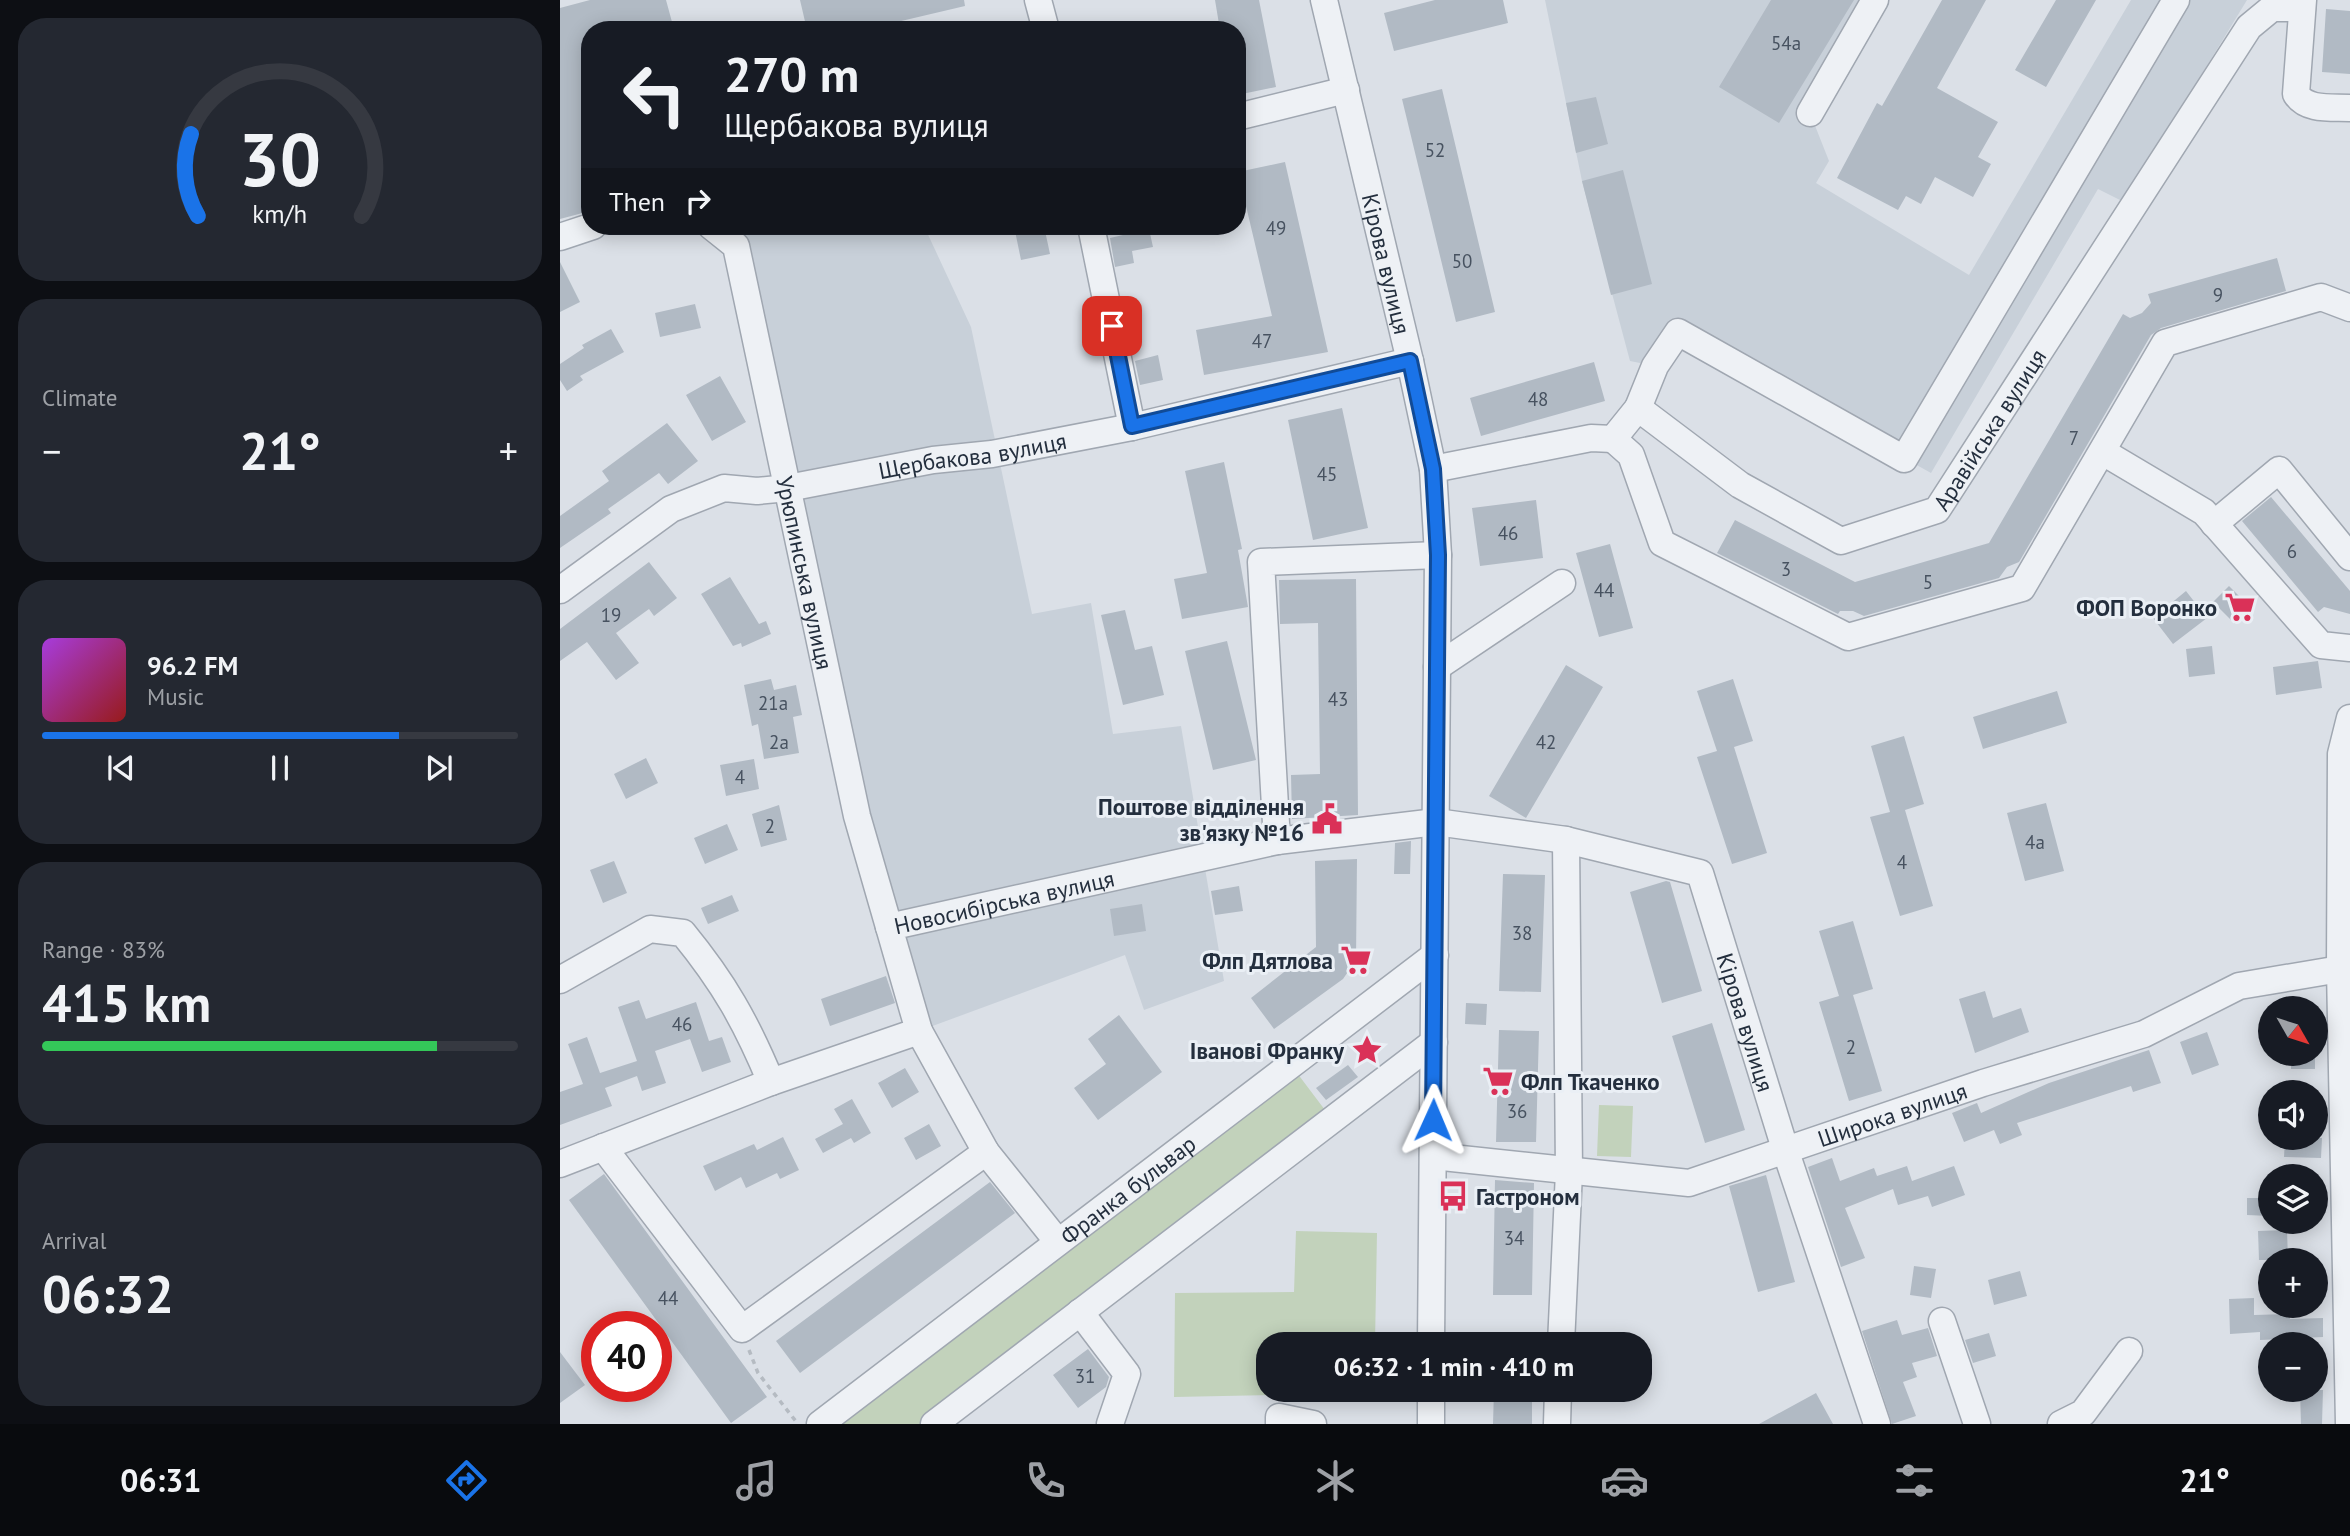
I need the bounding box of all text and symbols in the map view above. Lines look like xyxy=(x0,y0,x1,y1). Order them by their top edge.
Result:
house number: 54а xyxy=(1771,31,1801,55)
text: 270 m xyxy=(724,42,859,106)
icon: left xyxy=(609,49,700,140)
text: Щербакова вулиця xyxy=(724,104,989,146)
text: 30 xyxy=(239,112,321,206)
house number: 52 xyxy=(1425,138,1445,162)
icon: right xyxy=(679,182,717,220)
text: Then xyxy=(609,185,665,218)
street label: Кірова вулиця xyxy=(1356,190,1418,337)
text: km/h xyxy=(253,197,307,229)
house number: 49 xyxy=(1266,216,1286,240)
house number: 50 xyxy=(1452,249,1472,273)
house number: 9 xyxy=(2213,283,2223,307)
pin xyxy=(1082,296,1142,356)
icon: arrive xyxy=(1093,307,1131,345)
house number: 47 xyxy=(1252,329,1272,353)
street label: Аравійська вулиця xyxy=(1926,343,2052,516)
text: Climate xyxy=(42,383,117,412)
house number: 48 xyxy=(1528,387,1548,411)
text: 21° xyxy=(239,417,321,484)
street label: Щербакова вулиця xyxy=(876,425,1069,485)
text: − xyxy=(42,426,61,475)
text: + xyxy=(499,426,518,475)
house number: 7 xyxy=(2069,426,2079,450)
house number: 45 xyxy=(1317,462,1337,486)
street label: Урюпинська вулиця xyxy=(771,473,840,672)
house number: 46 xyxy=(1498,521,1518,545)
house number: 6 xyxy=(2287,539,2297,563)
house number: 3 xyxy=(1781,557,1791,581)
house number: 5 xyxy=(1923,570,1933,594)
house number: 44 xyxy=(1594,578,1614,602)
supermarket icon: ФОП Воронко xyxy=(2223,590,2257,624)
place label: ФОП Воронко xyxy=(2076,593,2217,622)
house number: 19 xyxy=(601,603,621,627)
text: 96.2 FM xyxy=(147,649,238,682)
text: Music xyxy=(147,682,204,711)
house number: 43 xyxy=(1328,687,1348,711)
house number: 21а xyxy=(758,691,788,715)
house number: 2а xyxy=(769,730,789,754)
house number: 42 xyxy=(1536,730,1556,754)
icon: previous xyxy=(102,749,140,787)
icon: pause xyxy=(261,749,299,787)
icon: next xyxy=(420,749,458,787)
house number: 4 xyxy=(735,765,745,789)
place label: Поштове відділення зв'язку №16 xyxy=(1098,792,1304,847)
public building icon: Поштове відділення зв'язку №16 xyxy=(1310,802,1344,836)
house number: 2 xyxy=(765,814,775,838)
house number: 4а xyxy=(2025,830,2045,854)
house number: 4 xyxy=(1897,850,1907,874)
street label: Новосибірська вулиця xyxy=(891,863,1117,940)
house number: 38 xyxy=(1512,921,1532,945)
text: Range · 83% xyxy=(42,935,165,964)
supermarket icon: Флп Дятлова xyxy=(1339,943,1373,977)
place label: Флп Дятлова xyxy=(1202,946,1333,975)
street label: Кірова вулиця xyxy=(1711,949,1781,1095)
text: 415 km xyxy=(42,969,211,1036)
north arrow xyxy=(2258,996,2328,1066)
map controls xyxy=(2258,996,2328,1402)
house number: 46 xyxy=(672,1012,692,1036)
place icon: Іванові Франку xyxy=(1350,1033,1384,1067)
house number: 2 xyxy=(1846,1035,1856,1059)
place label: Іванові Франку xyxy=(1190,1036,1345,1065)
supermarket icon: Флп Ткаченко xyxy=(1481,1064,1515,1098)
place label: Флп Ткаченко xyxy=(1521,1067,1660,1096)
street label: Широка вулиця xyxy=(1814,1075,1971,1153)
button: sound xyxy=(2258,1080,2328,1150)
position arrow xyxy=(1396,1083,1470,1157)
house number: 36 xyxy=(1507,1099,1527,1123)
street label: Франка бульвар xyxy=(1054,1128,1201,1250)
button: layers xyxy=(2258,1164,2328,1234)
bus stop icon: Гастроном xyxy=(1436,1179,1470,1213)
place label: Гастроном xyxy=(1476,1182,1579,1211)
text: Arrival xyxy=(42,1226,106,1255)
house number: 34 xyxy=(1504,1226,1524,1250)
button: + xyxy=(2258,1248,2328,1318)
text: 06:32 xyxy=(42,1260,174,1327)
house number: 44 xyxy=(658,1286,678,1310)
speed limit sign: 40 xyxy=(581,1311,672,1402)
button: − xyxy=(2258,1332,2328,1402)
text: 06:32 · 1 min · 410 m xyxy=(1334,1350,1574,1383)
house number: 31 xyxy=(1075,1364,1095,1388)
icon: directions xyxy=(442,1456,491,1505)
icon: music xyxy=(732,1456,781,1505)
icon: phone xyxy=(1021,1456,1070,1505)
icon: climate xyxy=(1311,1456,1360,1505)
icon: car xyxy=(1600,1456,1649,1505)
icon: filters xyxy=(1890,1456,1939,1505)
text: 06:31 xyxy=(120,1459,201,1501)
text: 21° xyxy=(2179,1459,2230,1501)

